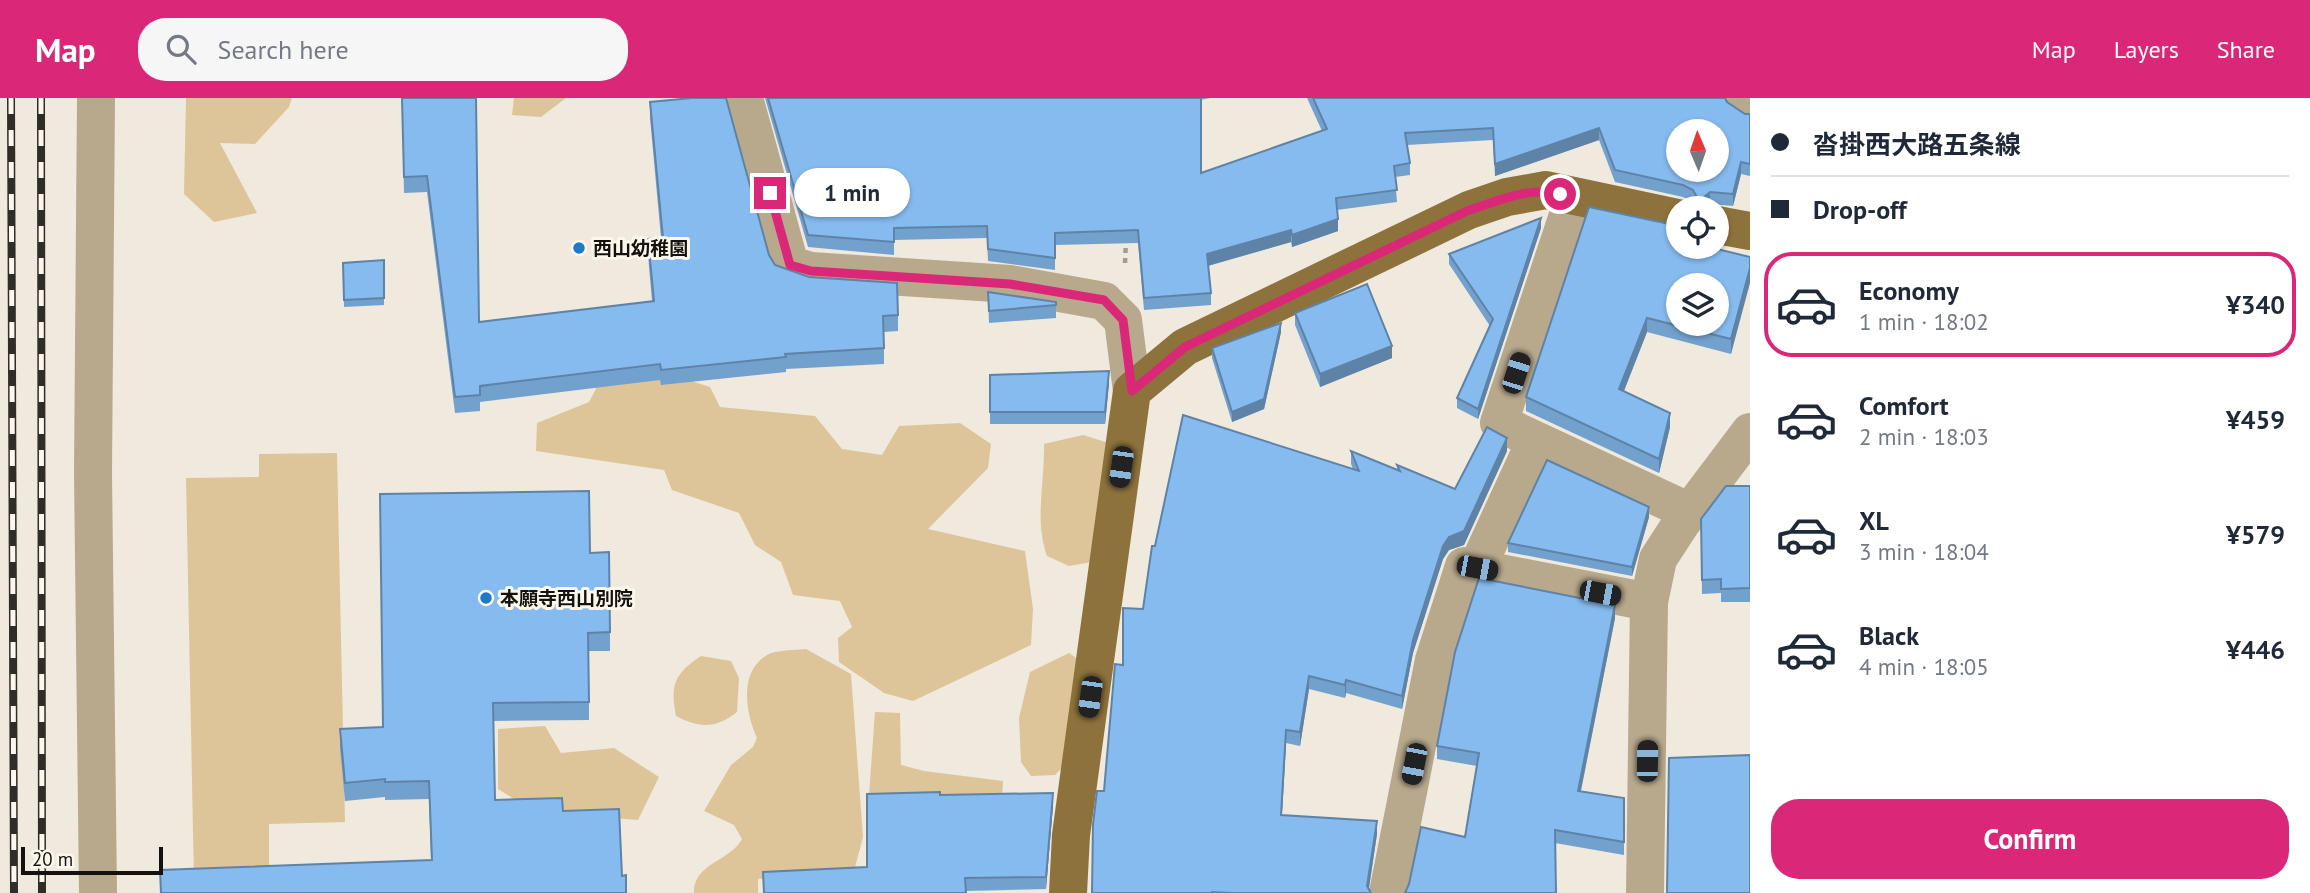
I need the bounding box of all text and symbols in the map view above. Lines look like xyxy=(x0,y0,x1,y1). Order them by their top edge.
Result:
search box xyxy=(138,18,628,81)
text: Map xyxy=(35,28,96,71)
icon: search xyxy=(162,30,200,68)
text: Search here xyxy=(218,33,349,66)
text: Map xyxy=(2032,34,2076,65)
text: Layers xyxy=(2114,34,2179,65)
text: Share xyxy=(2217,34,2275,65)
north arrow xyxy=(1666,119,1729,182)
map controls xyxy=(1666,119,1729,336)
text: 沓掛西大路五条線 xyxy=(1813,128,2021,161)
callout: 1 min xyxy=(794,168,910,217)
route end xyxy=(754,177,786,209)
text: 1 min xyxy=(824,178,880,207)
route start xyxy=(1544,178,1576,210)
text: Drop-off xyxy=(1813,193,1907,226)
button: locate xyxy=(1666,196,1729,259)
place label: 西山幼稚園 xyxy=(593,236,688,260)
marker: 西山幼稚園 xyxy=(571,240,587,256)
button: layers xyxy=(1666,273,1729,336)
icon: car xyxy=(1775,273,1838,336)
text: Economy xyxy=(1859,274,1959,307)
text: ¥340 xyxy=(2226,288,2285,321)
text: 1 min · 18:02 xyxy=(1859,307,1989,336)
car xyxy=(1500,350,1533,396)
icon: car xyxy=(1775,388,1838,451)
text: Comfort xyxy=(1859,389,1949,422)
text: ¥459 xyxy=(2226,403,2285,436)
text: 2 min · 18:03 xyxy=(1859,422,1989,451)
car xyxy=(1108,445,1135,489)
icon: car xyxy=(1775,503,1838,566)
text: XL xyxy=(1859,504,1889,537)
text: ¥579 xyxy=(2226,518,2285,551)
text: 3 min · 18:04 xyxy=(1859,537,1989,566)
car xyxy=(1455,554,1500,582)
car xyxy=(1578,579,1623,607)
place label: 本願寺西山別院 xyxy=(500,586,633,610)
marker: 本願寺西山別院 xyxy=(478,590,494,606)
icon: car xyxy=(1775,618,1838,681)
text: Black xyxy=(1859,619,1919,652)
text: ¥446 xyxy=(2226,633,2285,666)
text: 4 min · 18:05 xyxy=(1859,652,1989,681)
car xyxy=(1077,675,1104,719)
car xyxy=(1637,740,1658,782)
car xyxy=(1400,741,1429,787)
button: Confirm xyxy=(1771,799,2289,879)
scale bar xyxy=(21,844,163,876)
text: 20 m xyxy=(32,847,73,871)

